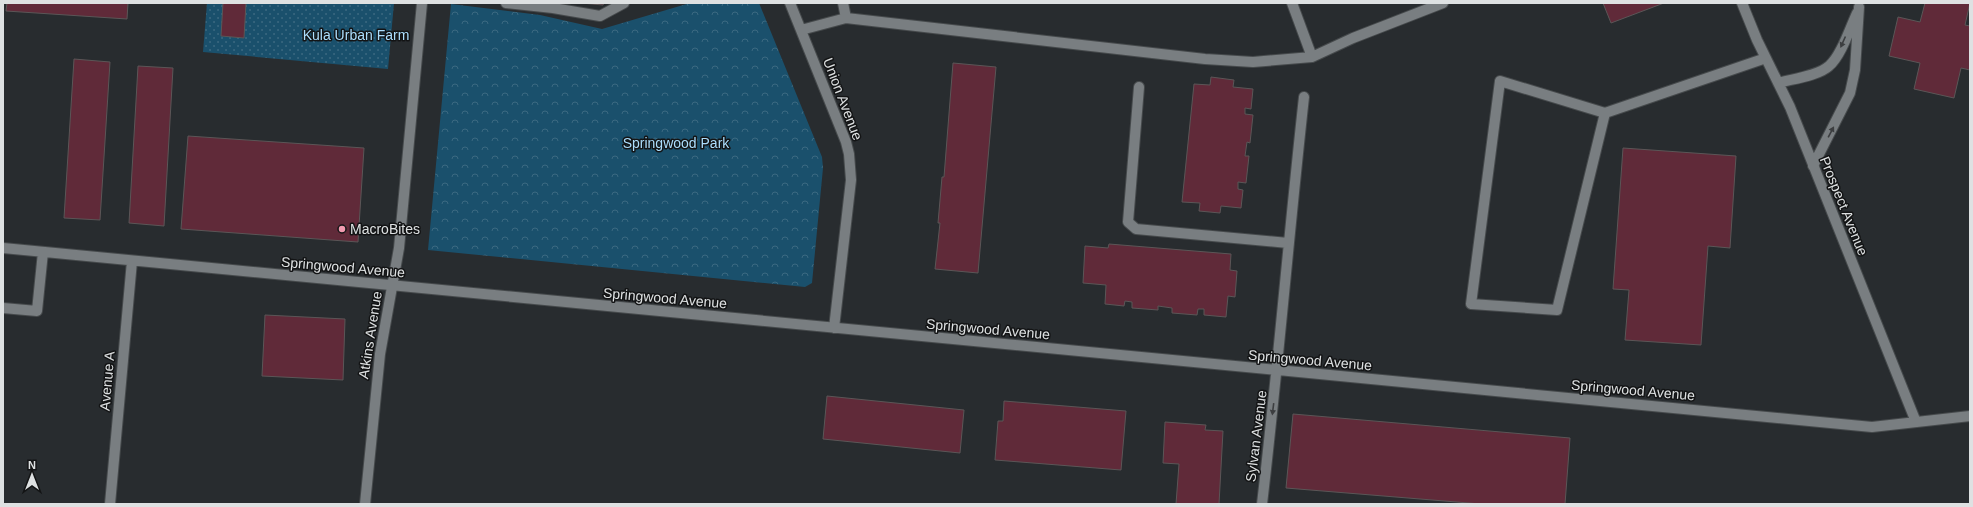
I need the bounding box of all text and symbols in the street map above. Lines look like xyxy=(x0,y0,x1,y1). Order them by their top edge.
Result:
park label: Kula Urban Farm xyxy=(303,27,409,43)
one-way arrow xyxy=(1840,37,1846,48)
street label: Union Avenue xyxy=(820,56,866,143)
one-way arrow xyxy=(1828,126,1835,138)
park label: Springwood Park xyxy=(623,135,730,151)
street label: Prospect Avenue xyxy=(1817,154,1871,258)
place label: MacroBites xyxy=(350,221,420,237)
marker: MacroBites xyxy=(337,224,347,234)
street label: Springwood Avenue xyxy=(280,254,406,280)
street label: Springwood Avenue xyxy=(602,285,728,311)
street label: Atkins Avenue xyxy=(355,290,385,380)
street label: Springwood Avenue xyxy=(925,316,1051,342)
street label: Springwood Avenue xyxy=(1247,347,1373,373)
street label: Avenue A xyxy=(96,350,118,411)
street label: Springwood Avenue xyxy=(1570,377,1696,403)
street label: Sylvan Avenue xyxy=(1242,389,1270,483)
one-way arrow xyxy=(1270,403,1276,415)
north arrow xyxy=(12,455,52,495)
text: N xyxy=(28,459,36,471)

